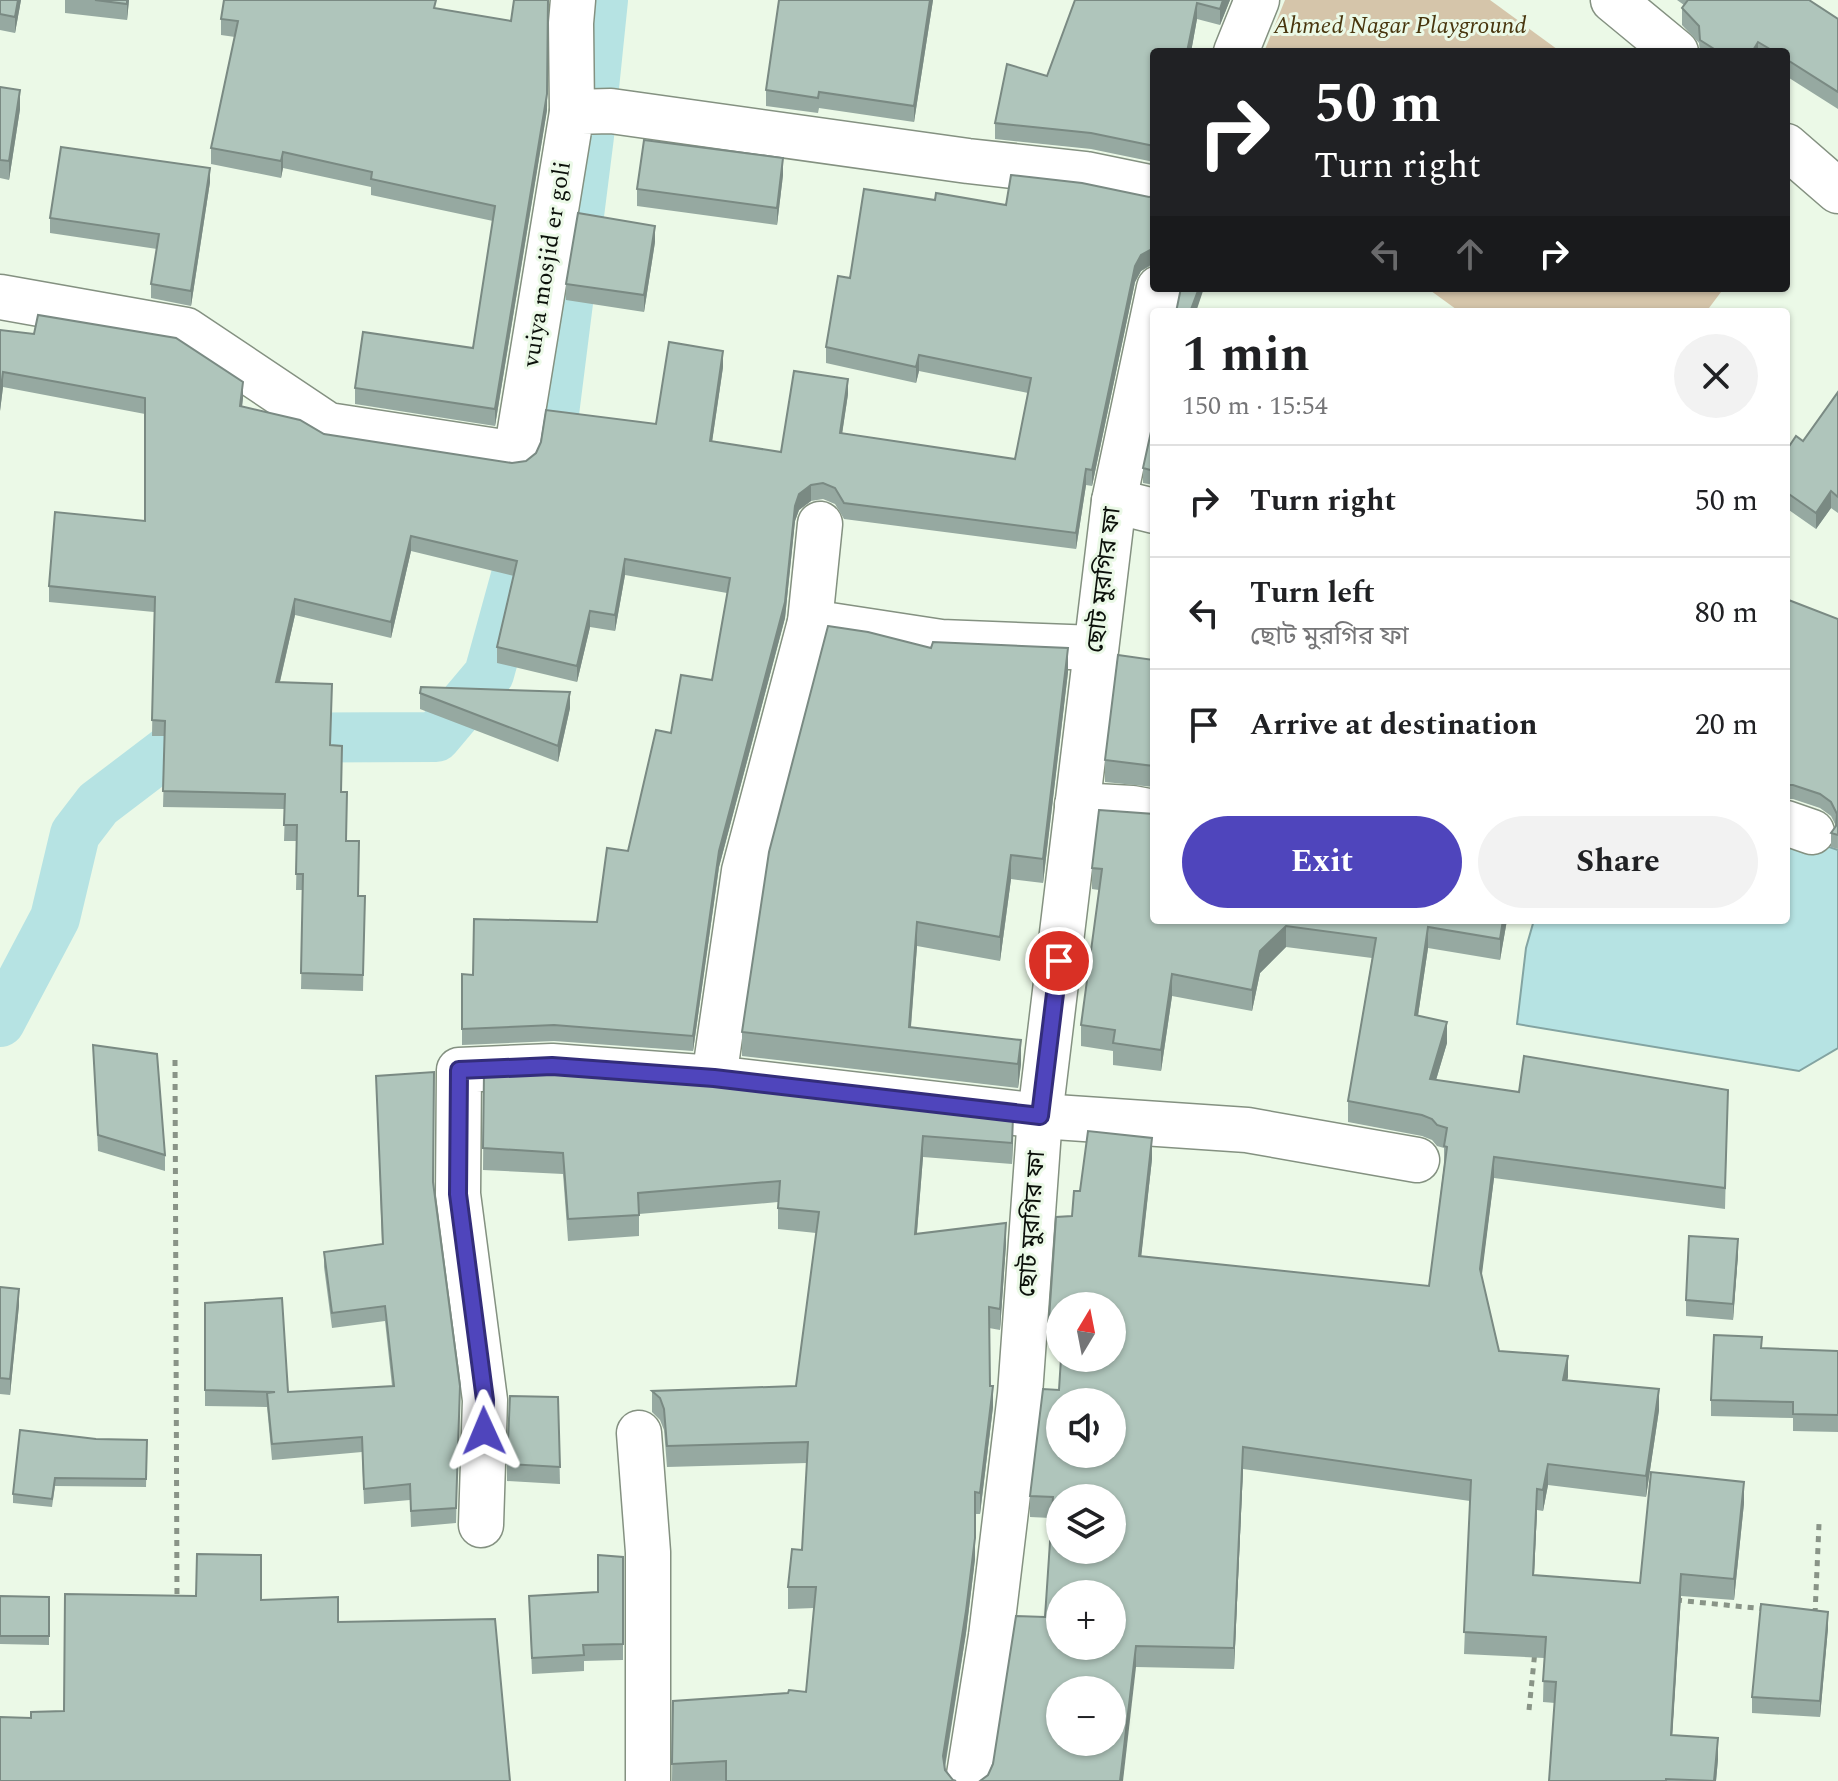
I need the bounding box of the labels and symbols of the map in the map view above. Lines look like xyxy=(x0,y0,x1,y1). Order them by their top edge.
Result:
park label: Ahmed Nagar Playground xyxy=(1272,8,1527,44)
street label: vuiya mosjid er goli xyxy=(513,159,581,370)
street label: ছোট মুরগির ফা xyxy=(1077,505,1131,655)
pin xyxy=(1025,927,1093,995)
street label: ছোট মুরগির ফা xyxy=(1009,1149,1055,1298)
north arrow xyxy=(1046,1292,1126,1372)
position arrow xyxy=(442,1389,526,1473)

